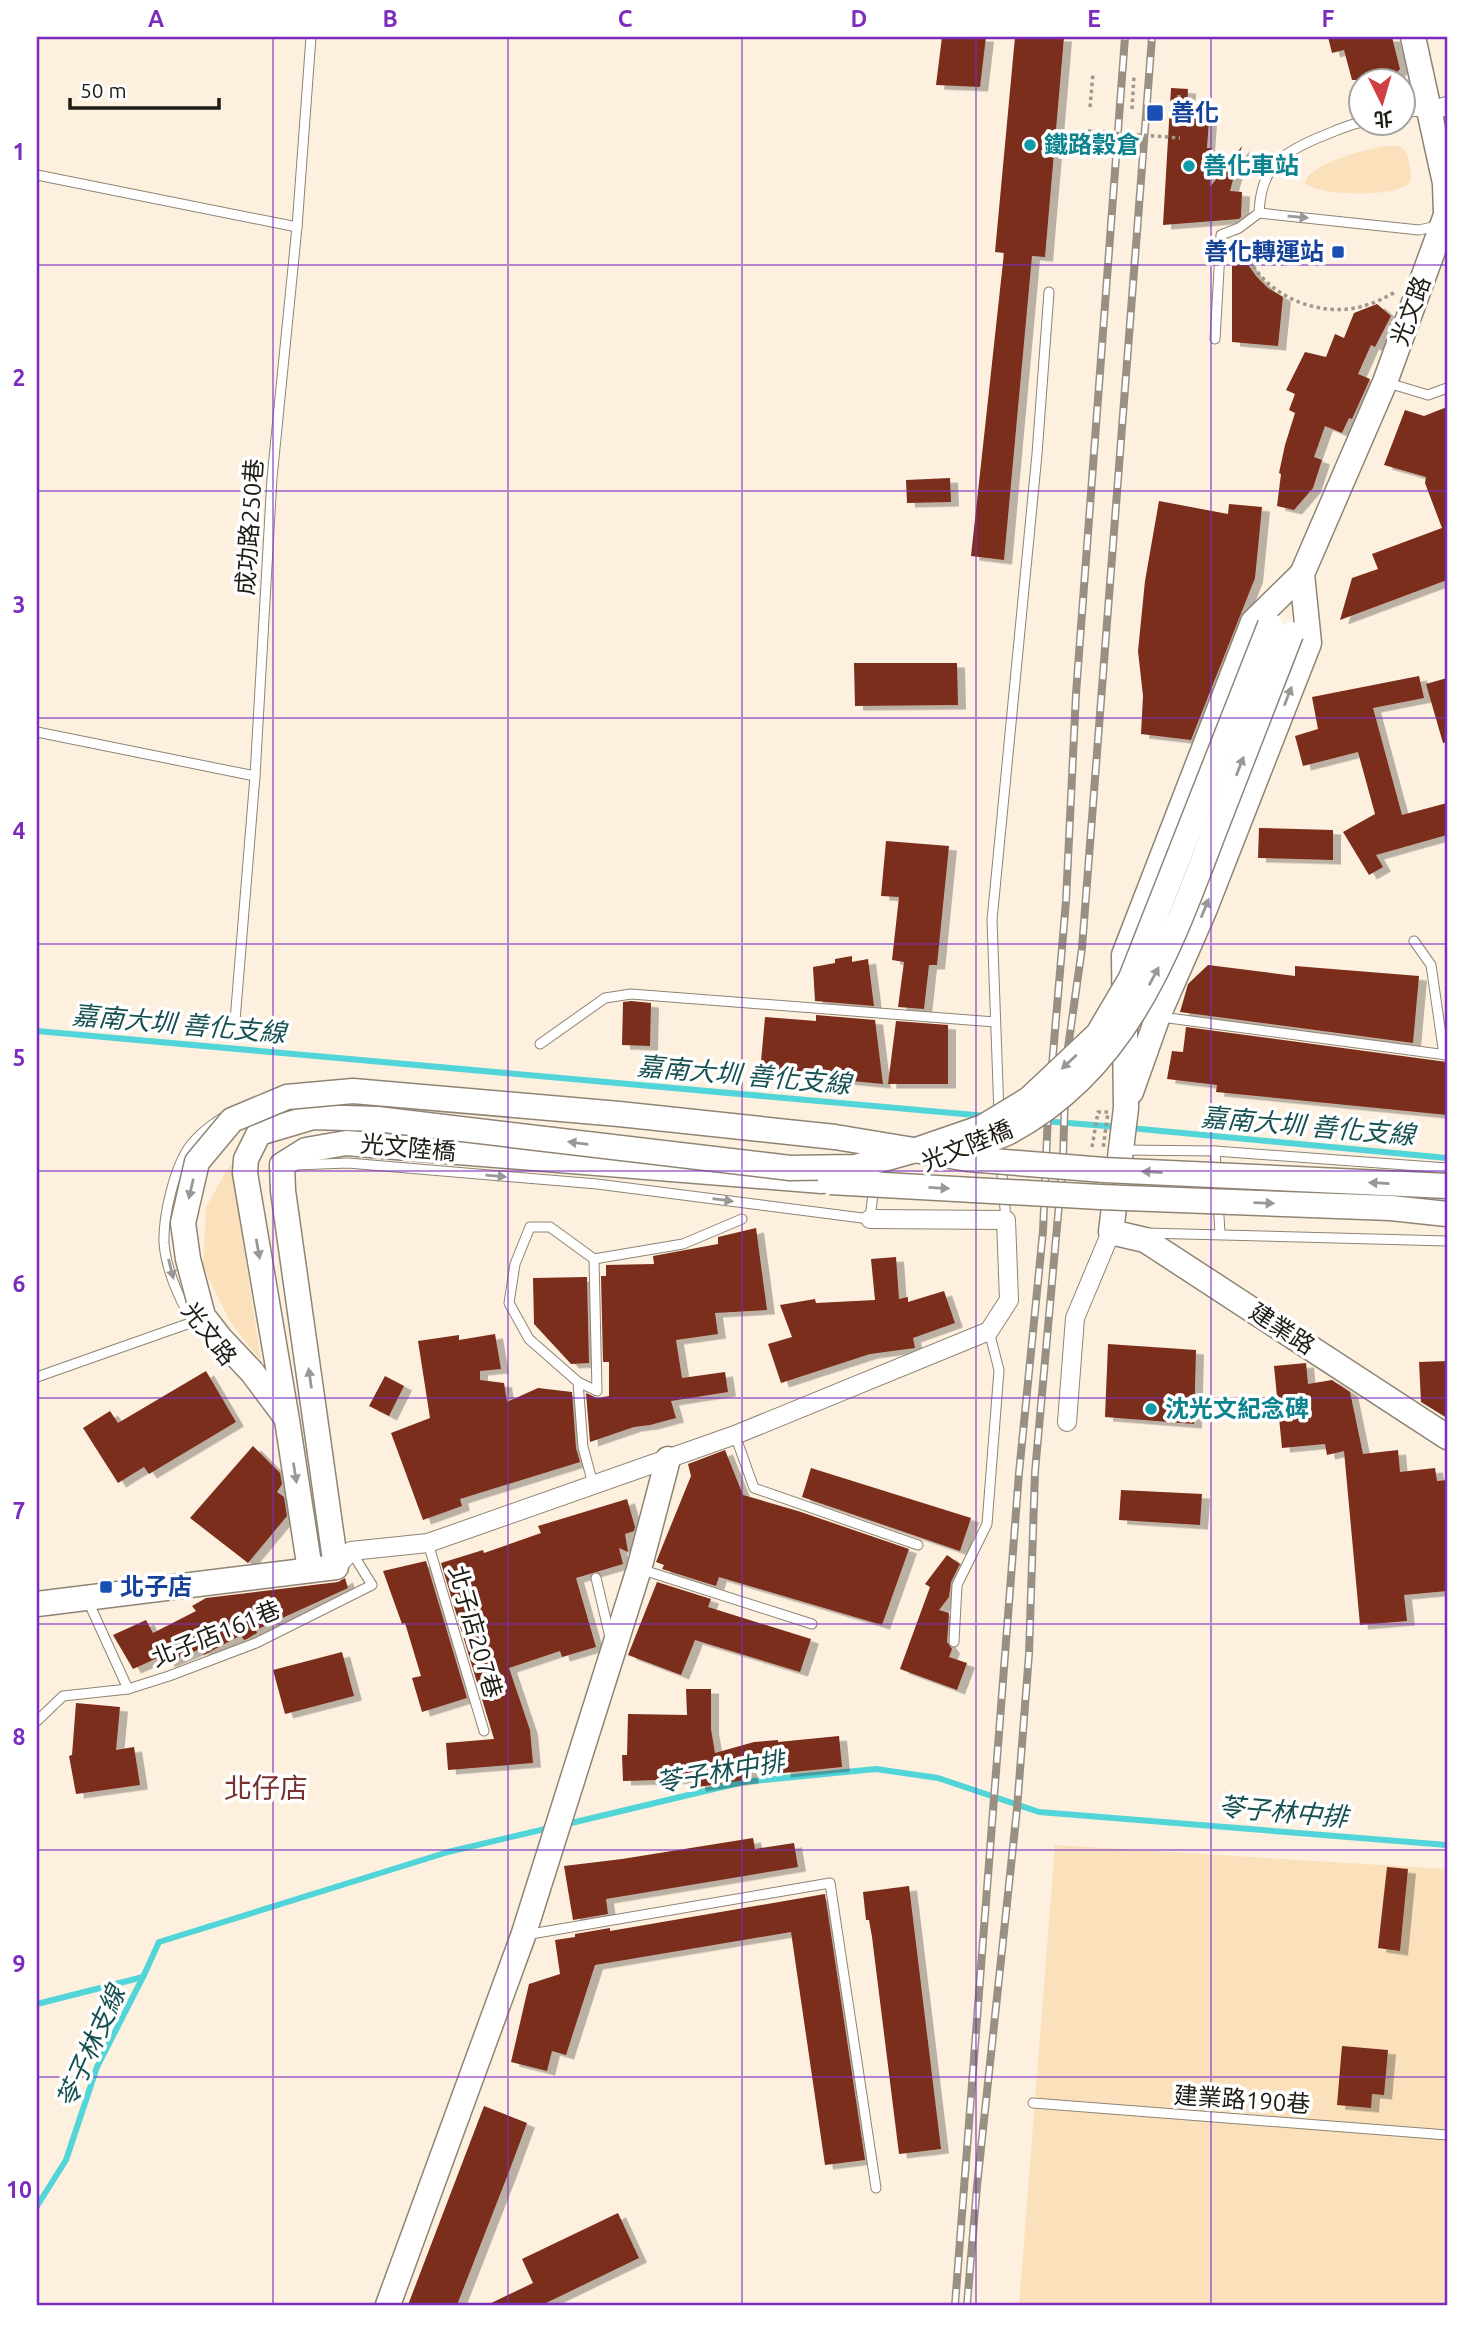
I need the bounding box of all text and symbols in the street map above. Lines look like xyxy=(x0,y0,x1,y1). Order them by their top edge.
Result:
text: A xyxy=(148,6,164,31)
text: B xyxy=(382,6,398,31)
text: C xyxy=(618,6,633,31)
text: D xyxy=(851,6,867,31)
text: E xyxy=(1087,6,1101,31)
text: F xyxy=(1322,6,1335,31)
scale bar xyxy=(70,66,219,110)
north arrow xyxy=(1348,66,1418,136)
text: 50 m xyxy=(80,78,127,102)
place label: 善化 xyxy=(1171,99,1219,126)
marker: 善化 xyxy=(1145,103,1165,123)
text: 北 xyxy=(1373,107,1394,131)
place label: 鐵路穀倉 xyxy=(1044,131,1140,158)
marker: 鐵路穀倉 xyxy=(1022,137,1038,153)
text: 1 xyxy=(13,139,25,164)
place label: 善化車站 xyxy=(1203,152,1299,179)
marker: 善化車站 xyxy=(1181,158,1197,174)
one-way arrow xyxy=(1287,212,1309,223)
place label: 善化轉運站 xyxy=(1204,238,1324,265)
marker: 善化轉運站 xyxy=(1330,244,1346,260)
street label: 光文路 xyxy=(1386,272,1436,349)
text: 2 xyxy=(13,365,25,390)
street label: 成功路250巷 xyxy=(231,458,268,596)
text: 3 xyxy=(13,592,25,617)
one-way arrow xyxy=(1283,685,1294,706)
one-way arrow xyxy=(1235,755,1246,776)
text: 4 xyxy=(13,818,26,843)
one-way arrow xyxy=(1199,897,1210,918)
one-way arrow xyxy=(1148,966,1160,986)
water label: 嘉南大圳 善化支線 xyxy=(71,1000,290,1048)
text: 5 xyxy=(13,1045,25,1070)
water label: 嘉南大圳 善化支線 xyxy=(636,1051,855,1099)
one-way arrow xyxy=(1060,1054,1078,1070)
water label: 嘉南大圳 善化支線 xyxy=(1200,1102,1419,1150)
street label: 光文陸橋 xyxy=(917,1115,1016,1176)
street label: 光文陸橋 xyxy=(359,1130,457,1165)
one-way arrow xyxy=(566,1138,588,1149)
one-way arrow xyxy=(1141,1167,1163,1178)
one-way arrow xyxy=(486,1171,508,1182)
one-way arrow xyxy=(1368,1177,1390,1188)
one-way arrow xyxy=(186,1178,197,1200)
one-way arrow xyxy=(928,1182,950,1193)
one-way arrow xyxy=(712,1195,734,1206)
one-way arrow xyxy=(1253,1198,1275,1209)
one-way arrow xyxy=(253,1238,264,1260)
one-way arrow xyxy=(166,1258,177,1280)
text: 6 xyxy=(13,1271,26,1296)
street label: 光文路 xyxy=(177,1297,242,1370)
street label: 建業路 xyxy=(1245,1298,1320,1360)
one-way arrow xyxy=(304,1367,315,1389)
place label: 沈光文紀念碑 xyxy=(1165,1395,1309,1422)
marker: 沈光文紀念碑 xyxy=(1143,1401,1159,1417)
one-way arrow xyxy=(290,1462,301,1484)
text: 7 xyxy=(13,1498,25,1523)
street label: 北子店207巷 xyxy=(444,1562,507,1701)
place label: 北子店 xyxy=(120,1573,192,1600)
marker: 北子店 xyxy=(98,1579,114,1595)
street label: 北子店161巷 xyxy=(147,1595,284,1672)
text: 8 xyxy=(13,1724,25,1749)
water label: 苓子林中排 xyxy=(653,1745,789,1797)
district label: 北仔店 xyxy=(224,1772,308,1803)
water label: 苓子林中排 xyxy=(1217,1791,1352,1832)
text: 9 xyxy=(13,1951,25,1976)
water label: 苓子林支線 xyxy=(51,1979,131,2112)
street label: 建業路190巷 xyxy=(1173,2081,1311,2118)
text: 10 xyxy=(6,2177,32,2202)

